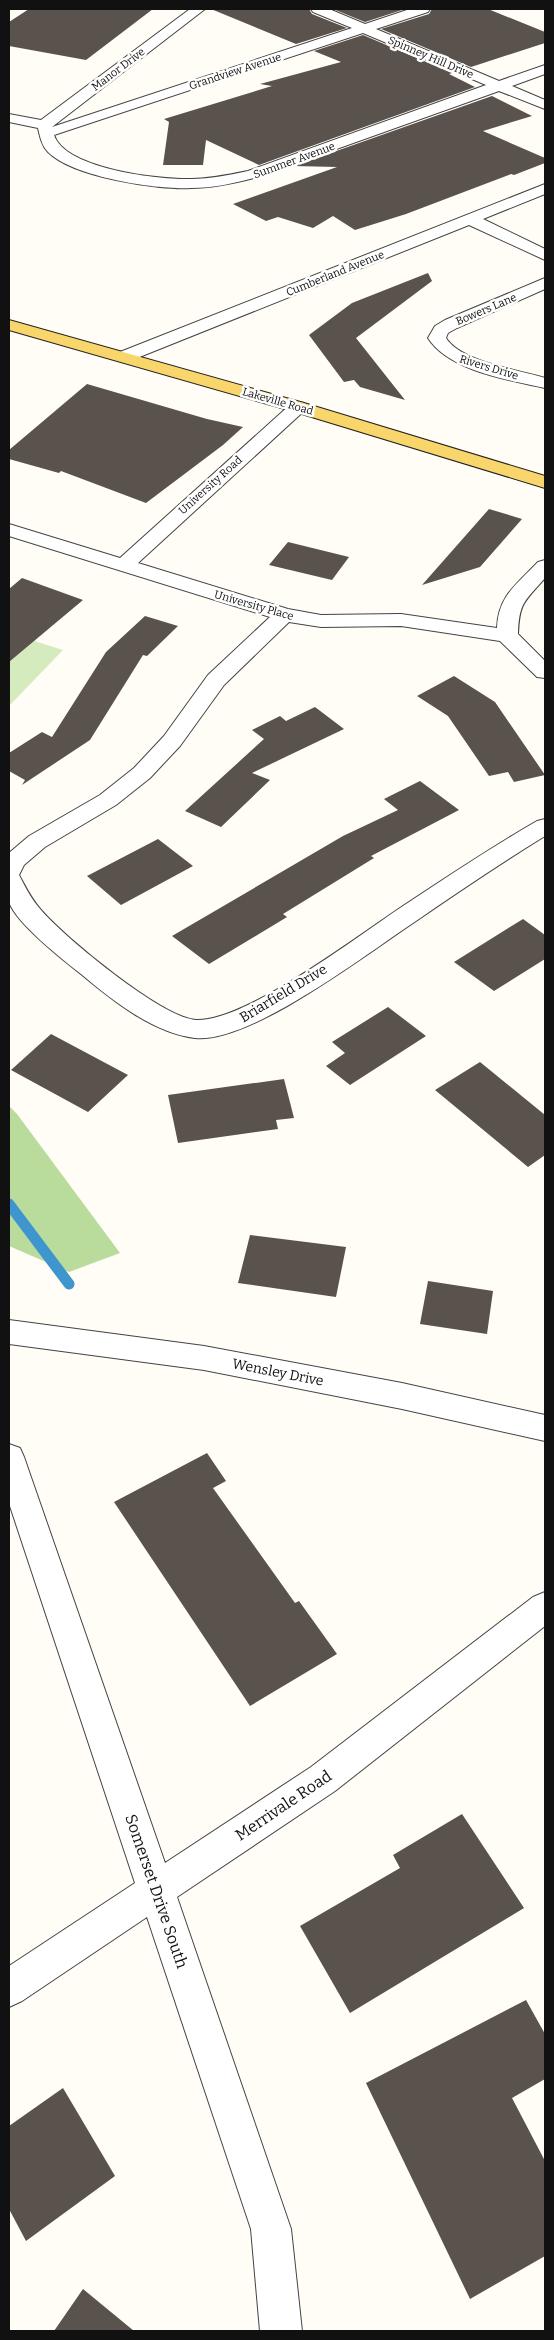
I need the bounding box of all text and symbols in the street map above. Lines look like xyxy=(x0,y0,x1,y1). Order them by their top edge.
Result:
street label: Spinney Hill Drive xyxy=(386,34,475,81)
street label: Manor Drive xyxy=(89,45,147,94)
street label: Grandview Avenue xyxy=(187,50,283,93)
street label: Summer Avenue xyxy=(252,140,337,181)
street label: Cumberland Avenue xyxy=(284,248,386,299)
street label: Bowers Lane xyxy=(454,291,519,328)
street label: Rivers Drive xyxy=(458,352,520,383)
street label: Lakeville Road xyxy=(241,385,315,418)
street label: University Road xyxy=(176,453,245,517)
street label: University Place xyxy=(213,588,295,623)
street label: Briarfield Drive xyxy=(236,961,330,1026)
street label: Wensley Drive xyxy=(231,1355,325,1390)
street label: Merrivale Road xyxy=(232,1766,335,1845)
street label: Somerset Drive South xyxy=(121,1812,192,1971)

